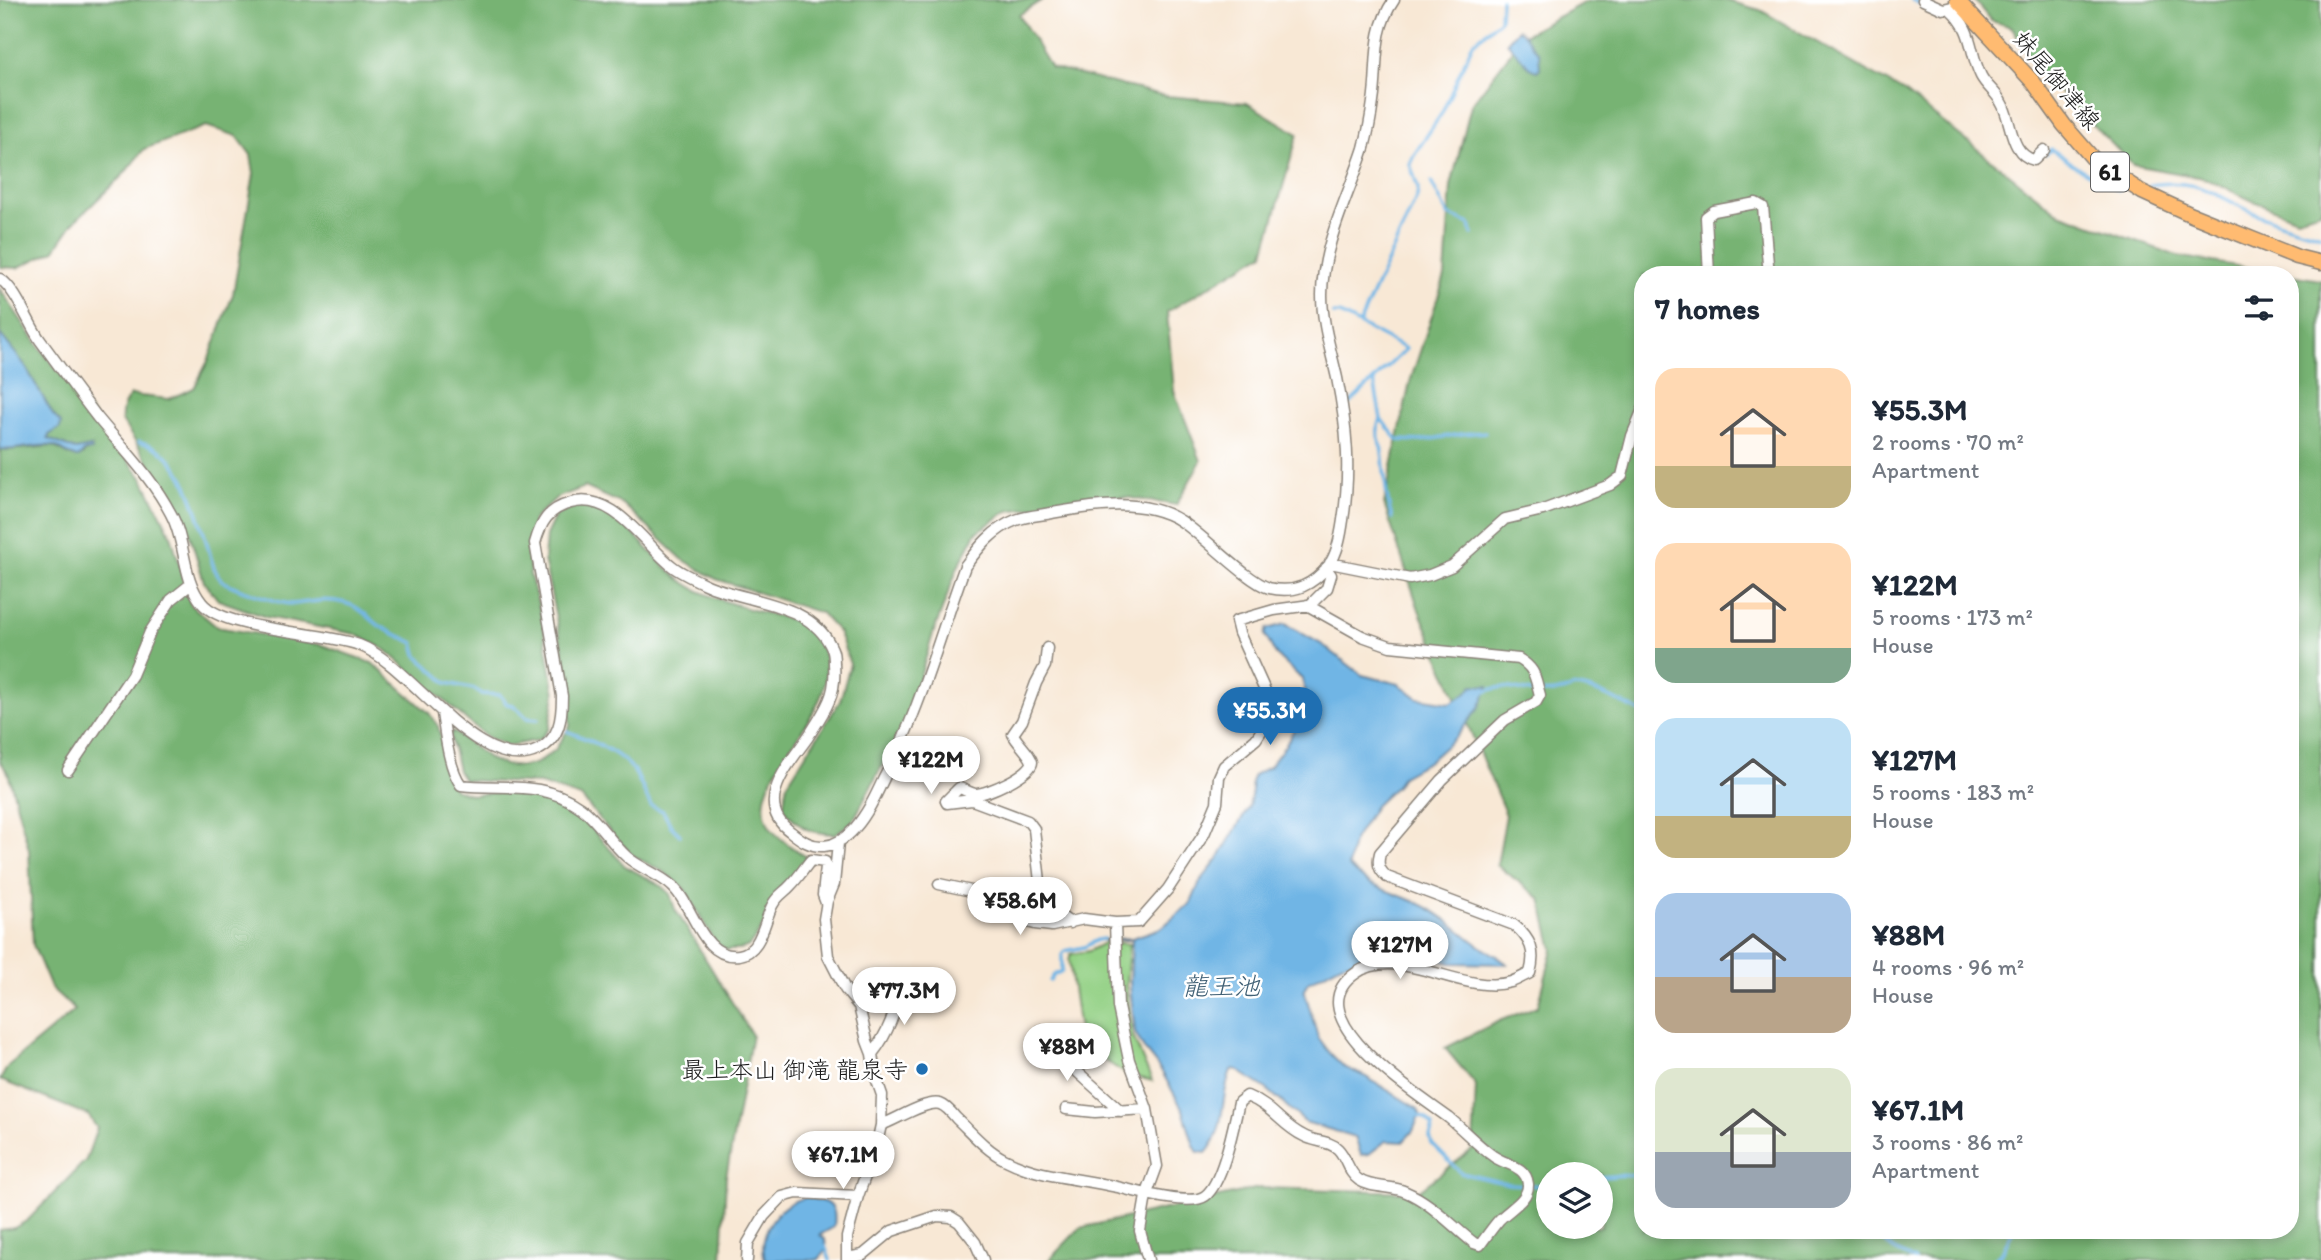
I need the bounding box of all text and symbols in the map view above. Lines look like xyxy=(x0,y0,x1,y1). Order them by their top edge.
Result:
street label: 妹尾御津線 xyxy=(2007,25,2107,135)
road number: 61 xyxy=(2091,153,2129,192)
icon: filters xyxy=(2240,289,2278,327)
text: 7 homes xyxy=(1655,290,1760,327)
text: ¥55.3M xyxy=(1872,391,1968,428)
icon: home xyxy=(1711,396,1795,480)
text: 2 rooms · 70 m² xyxy=(1872,428,2024,456)
text: Apartment xyxy=(1872,456,1979,484)
text: ¥122M xyxy=(1872,566,1958,603)
icon: home xyxy=(1711,571,1795,655)
text: 5 rooms · 173 m² xyxy=(1872,603,2033,631)
text: House xyxy=(1872,631,1934,659)
pin: ¥55.3M xyxy=(1213,688,1327,747)
text: ¥55.3M xyxy=(1233,696,1307,724)
pin: ¥122M xyxy=(882,736,980,796)
text: ¥127M xyxy=(1872,741,1957,778)
text: ¥122M xyxy=(898,745,964,773)
icon: home xyxy=(1711,746,1795,830)
text: 5 rooms · 183 m² xyxy=(1872,778,2034,806)
text: House xyxy=(1872,806,1934,834)
pin: ¥58.6M xyxy=(963,878,1077,937)
text: ¥58.6M xyxy=(983,886,1057,914)
text: ¥88M xyxy=(1872,916,1945,953)
icon: home xyxy=(1711,921,1795,1005)
pin: ¥127M xyxy=(1351,922,1449,981)
text: ¥127M xyxy=(1367,930,1433,958)
text: 4 rooms · 96 m² xyxy=(1872,953,2024,981)
pin: ¥77.3M xyxy=(847,968,961,1027)
water label: 龍王池 xyxy=(1182,970,1261,1002)
text: ¥77.3M xyxy=(868,976,940,1004)
text: House xyxy=(1872,981,1934,1009)
pin: ¥88M xyxy=(1026,1024,1108,1083)
text: ¥88M xyxy=(1039,1032,1095,1060)
place label: 最上本山 御滝 龍泉寺 xyxy=(681,1055,908,1084)
marker: 最上本山 御滝 龍泉寺 xyxy=(914,1061,930,1077)
text: ¥67.1M xyxy=(1872,1091,1964,1128)
icon: home xyxy=(1711,1096,1795,1180)
text: 3 rooms · 86 m² xyxy=(1872,1128,2024,1156)
pin: ¥67.1M xyxy=(786,1132,900,1191)
text: ¥67.1M xyxy=(808,1140,878,1168)
text: Apartment xyxy=(1872,1156,1979,1184)
map controls xyxy=(1536,1162,1613,1239)
button: layers xyxy=(1536,1162,1613,1239)

